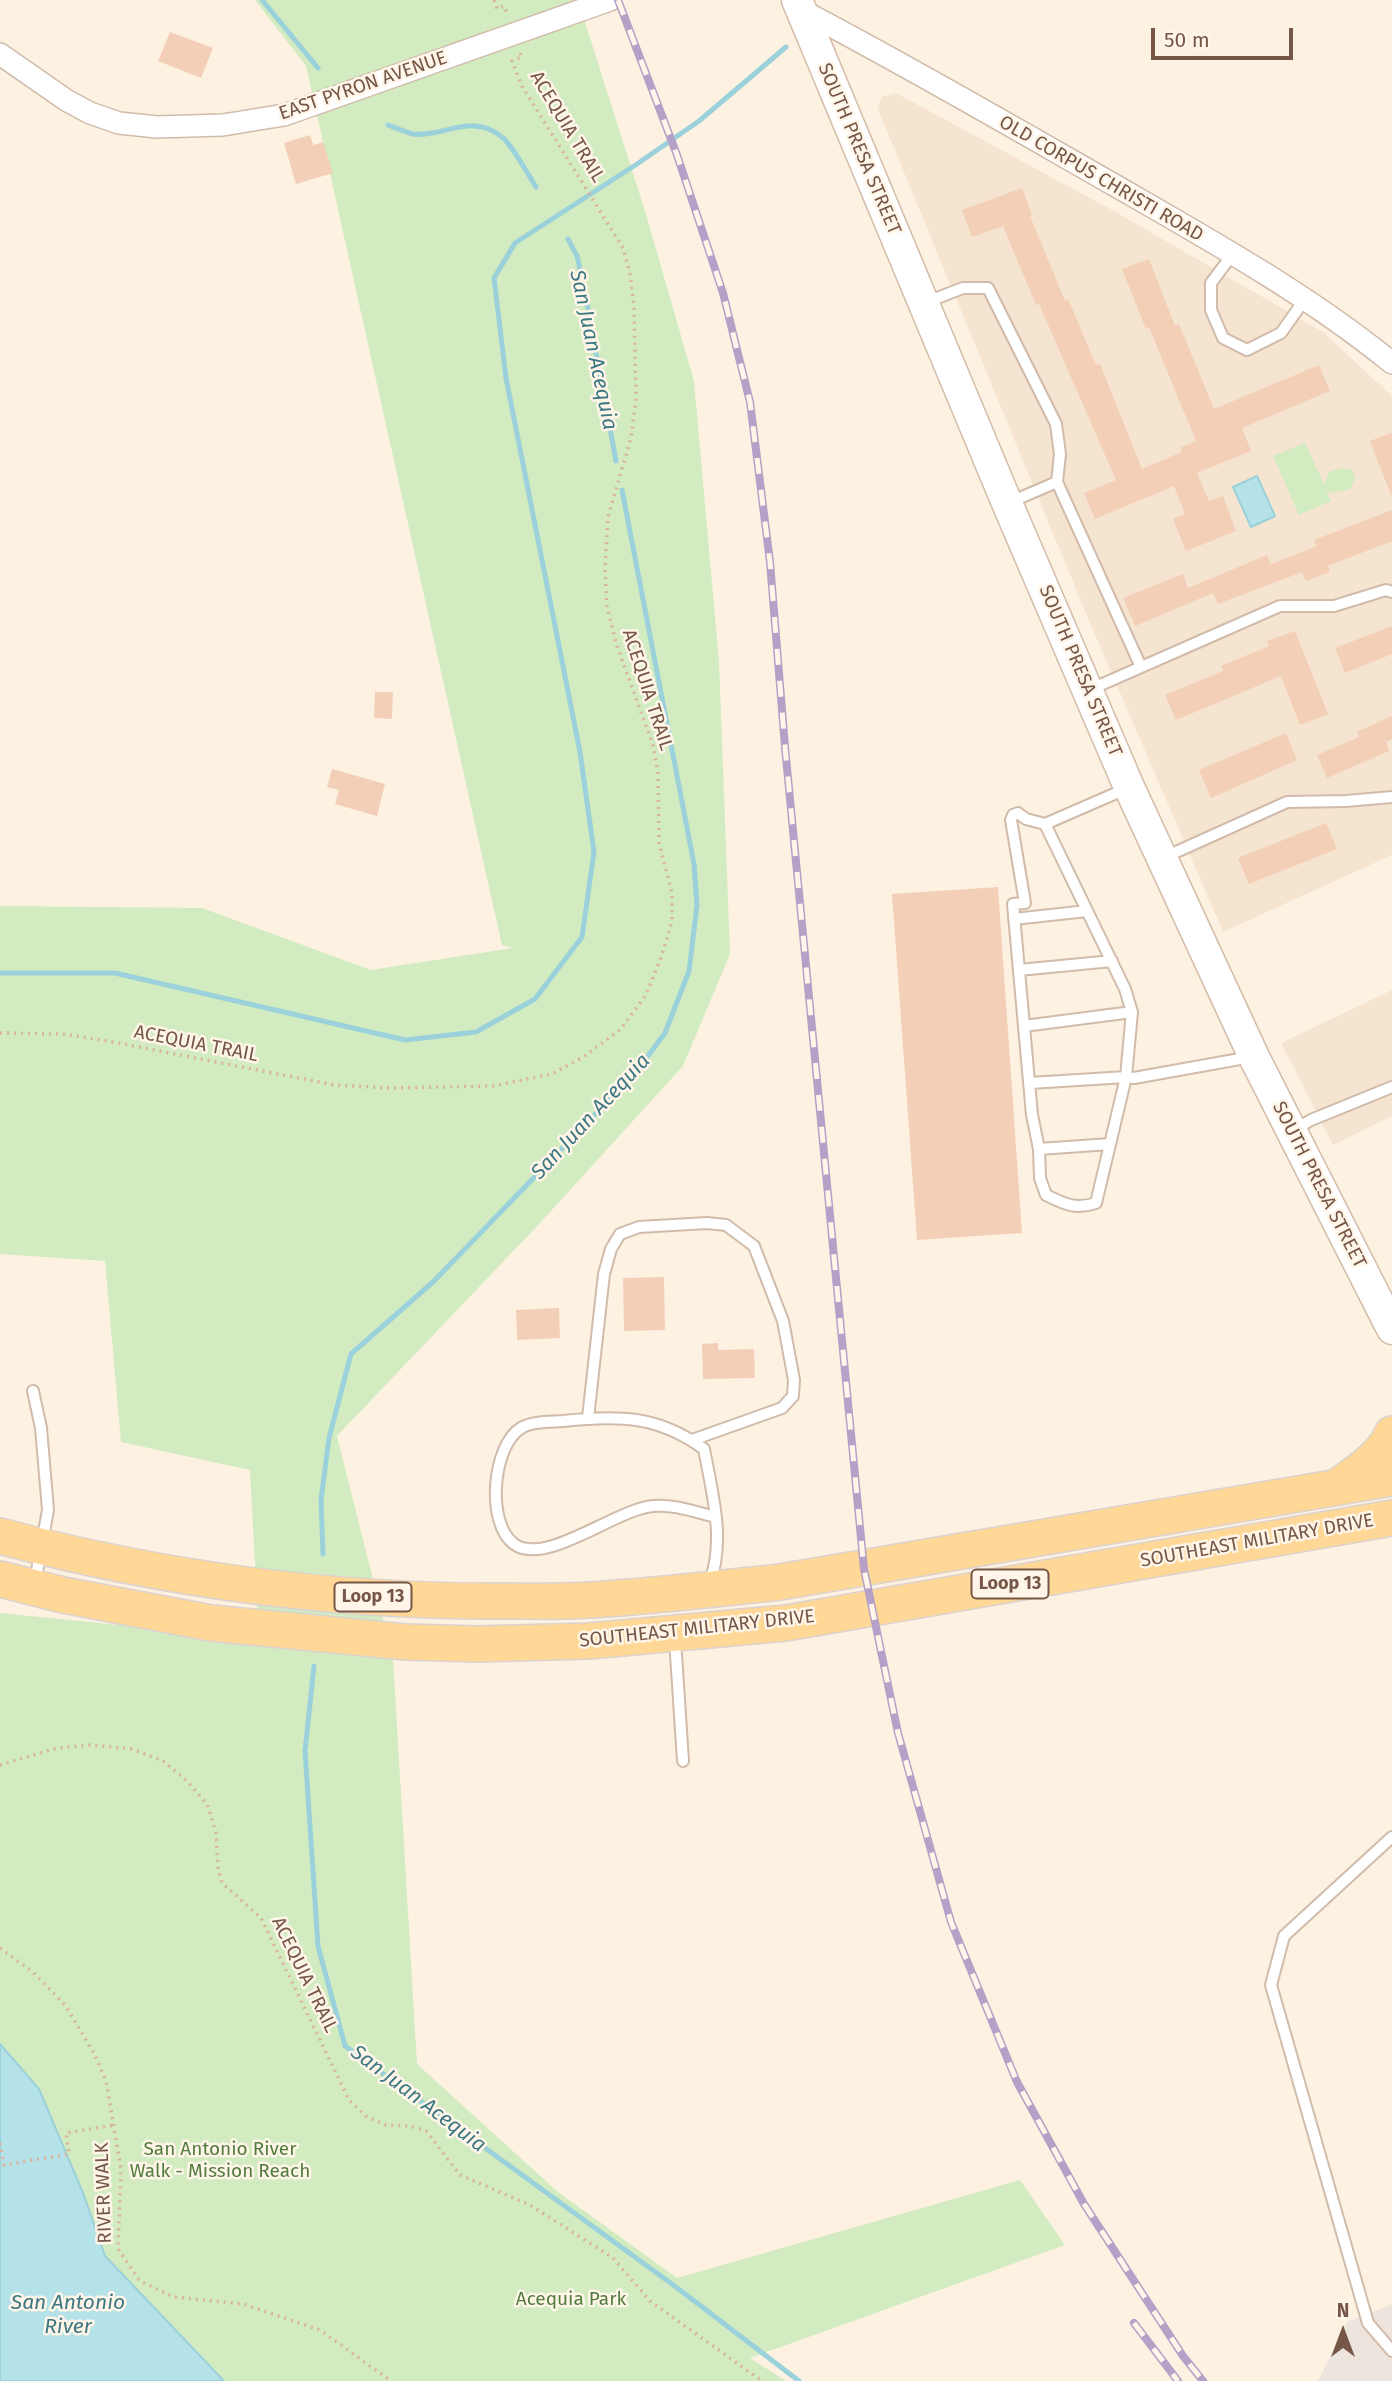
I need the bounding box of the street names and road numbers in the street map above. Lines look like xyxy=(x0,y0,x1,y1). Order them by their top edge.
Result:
street label: EAST PYRON AVENUE xyxy=(276,47,450,125)
street label: SOUTH PRESA STREET xyxy=(813,60,905,238)
street label: ACEQUIA TRAIL xyxy=(525,67,609,187)
street label: OLD CORPUS CHRISTI ROAD xyxy=(995,111,1207,247)
street label: SOUTH PRESA STREET xyxy=(1034,582,1126,760)
street label: ACEQUIA TRAIL xyxy=(617,627,677,753)
street label: ACEQUIA TRAIL xyxy=(132,1021,260,1067)
street label: SOUTH PRESA STREET xyxy=(1267,1098,1371,1272)
street label: SOUTHEAST MILITARY DRIVE xyxy=(1139,1509,1375,1573)
road number: Loop 13 xyxy=(972,1569,1048,1598)
road number: Loop 13 xyxy=(334,1582,412,1612)
street label: SOUTHEAST MILITARY DRIVE xyxy=(578,1605,816,1653)
street label: ACEQUIA TRAIL xyxy=(266,1913,342,2037)
street label: RIVER WALK xyxy=(91,2142,117,2244)

